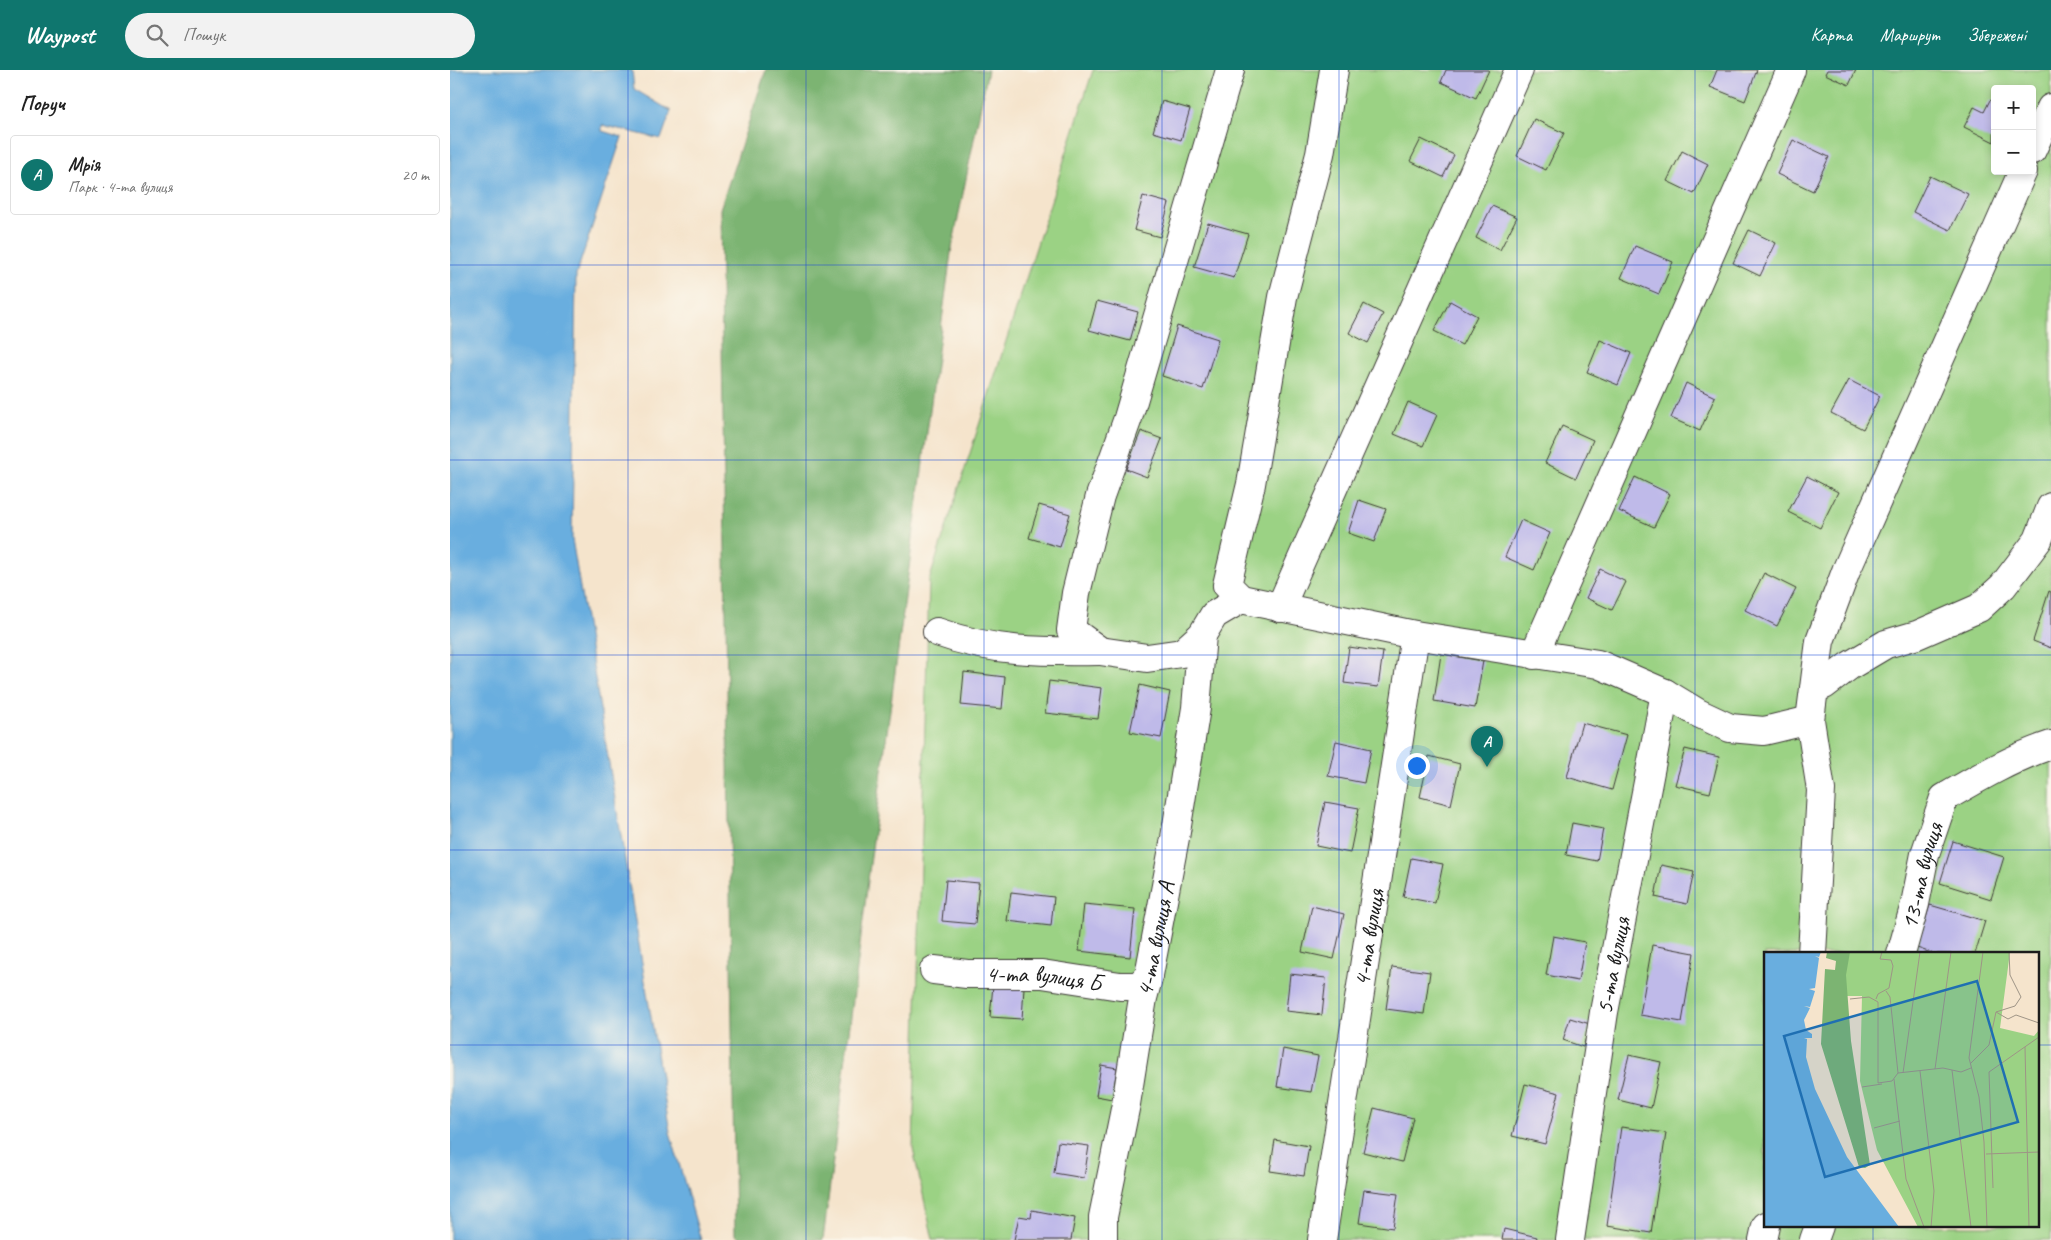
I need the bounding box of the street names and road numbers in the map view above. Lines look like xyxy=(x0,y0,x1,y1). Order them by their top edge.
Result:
street label: 13-та вулиця xyxy=(1894,817,1950,932)
street label: 4-та вулиця А xyxy=(1129,878,1182,999)
street label: 4-та вулиця xyxy=(1346,886,1391,988)
street label: 5-та вулиця xyxy=(1589,913,1637,1016)
street label: 4-та вулиця Б xyxy=(986,959,1107,998)

